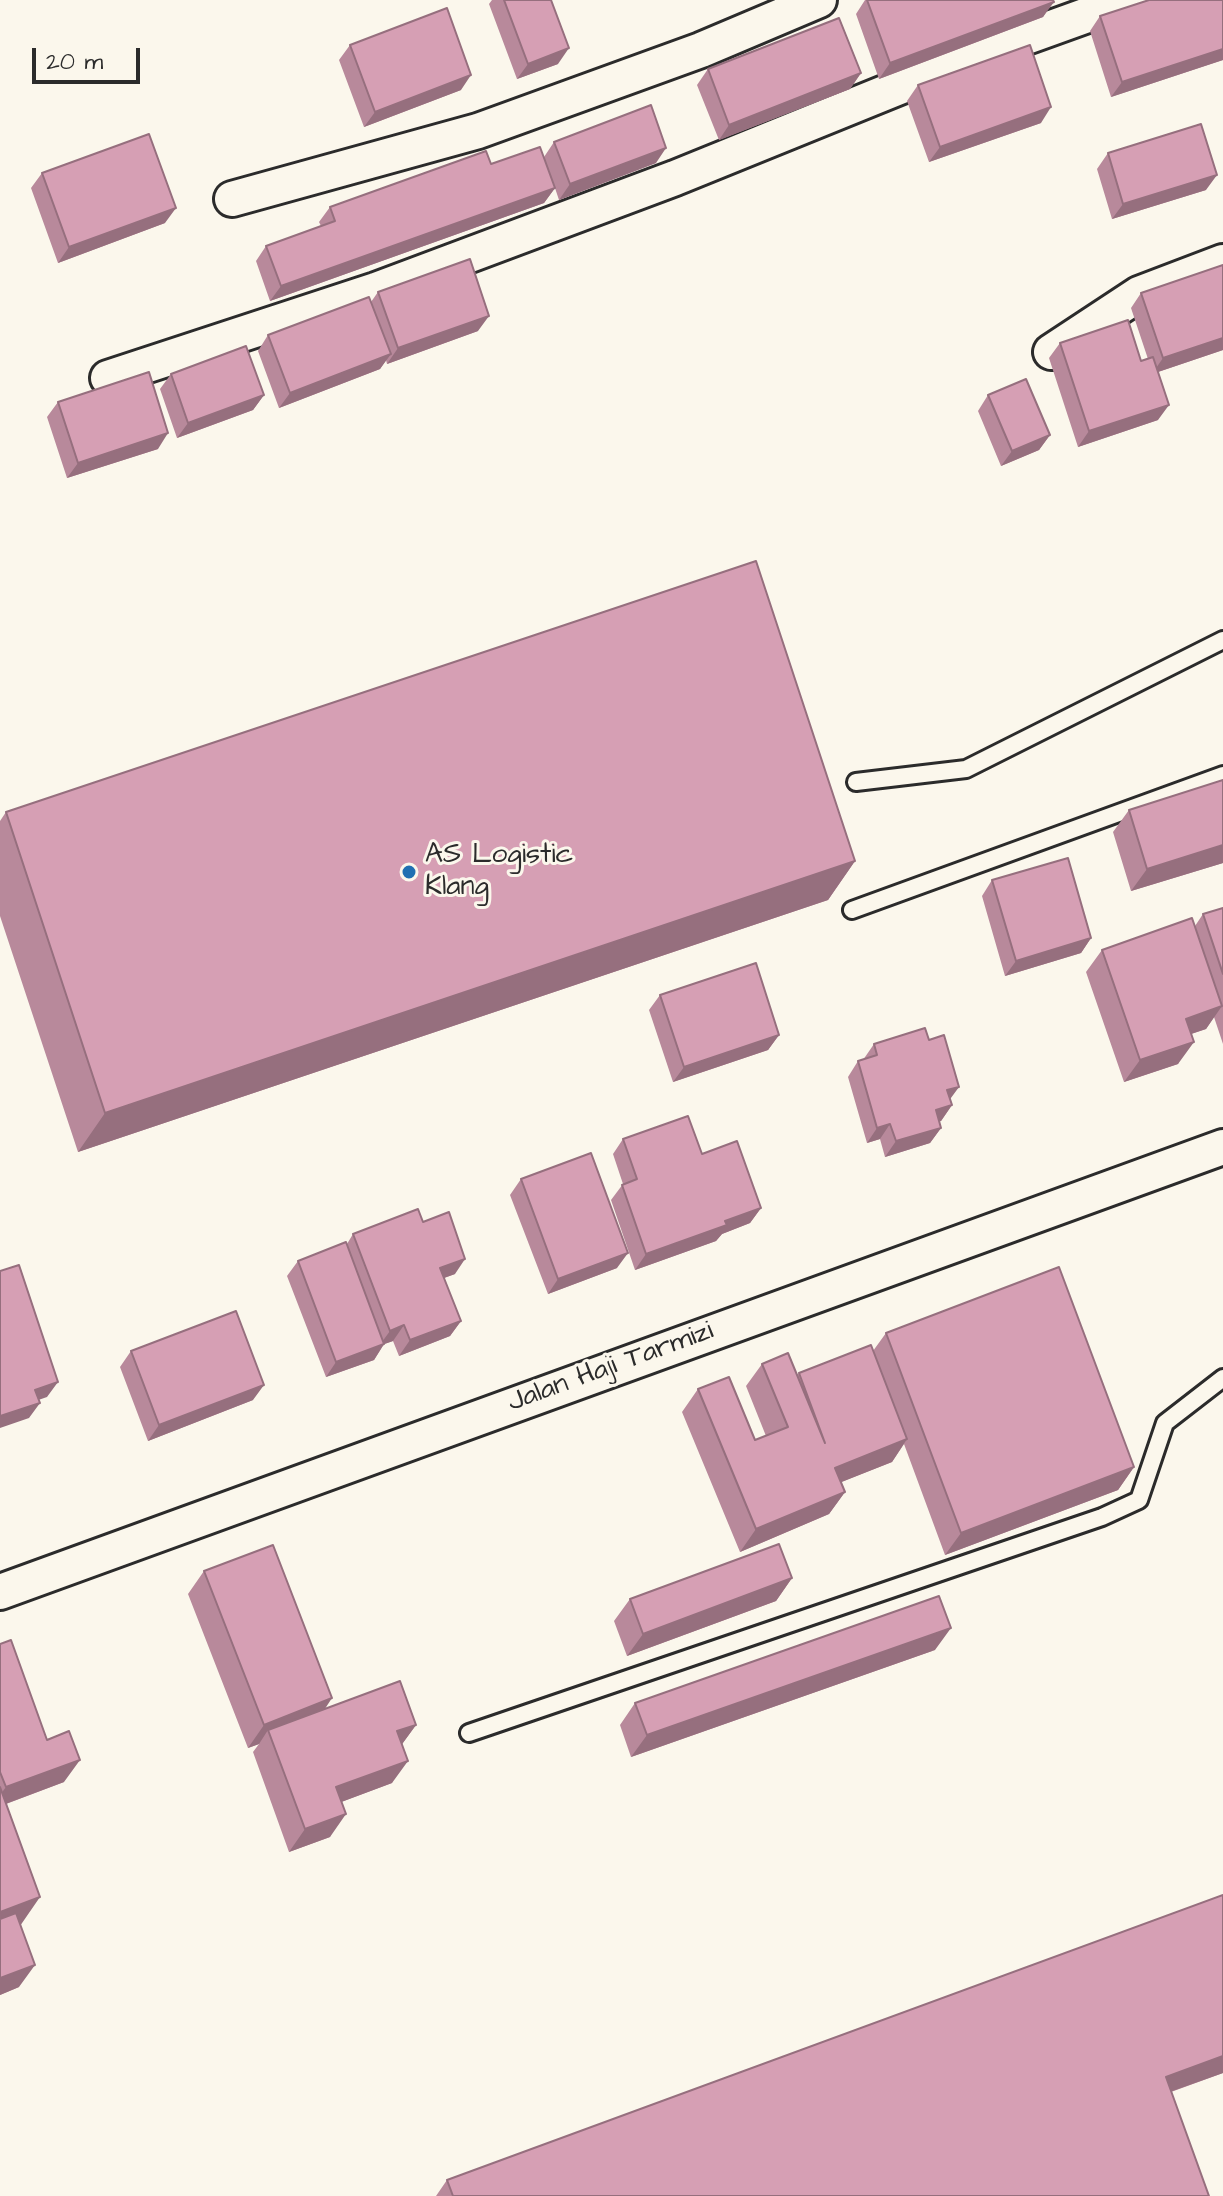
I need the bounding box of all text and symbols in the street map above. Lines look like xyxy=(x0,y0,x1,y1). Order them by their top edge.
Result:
scale bar xyxy=(36,32,144,82)
text: 20 m xyxy=(46,45,103,79)
place label: AS Logistic Klang xyxy=(425,839,573,905)
marker: AS Logistic Klang xyxy=(400,863,418,881)
street label: Jalan Haji Tarmizi xyxy=(504,1315,718,1421)

